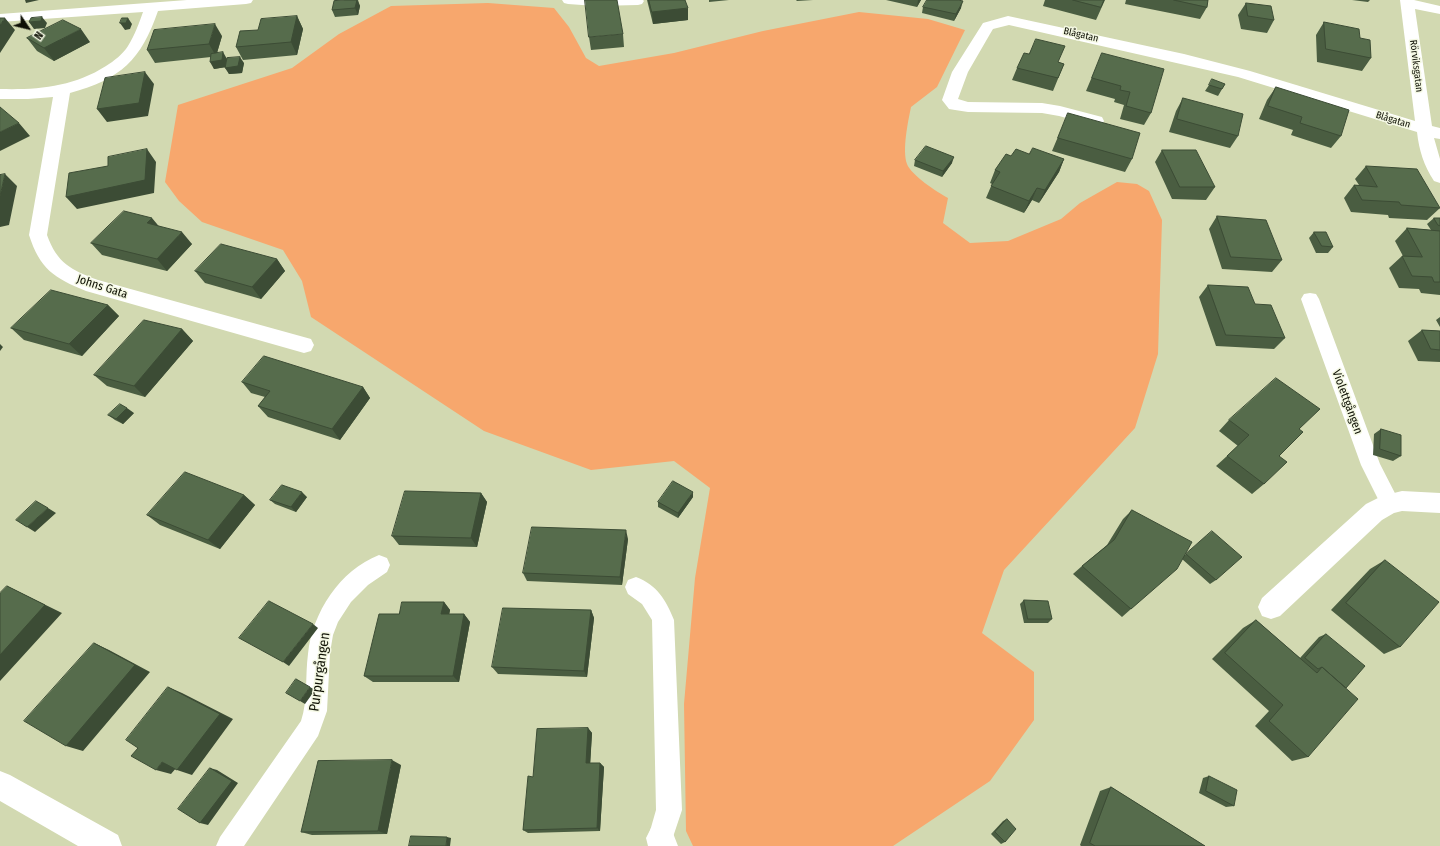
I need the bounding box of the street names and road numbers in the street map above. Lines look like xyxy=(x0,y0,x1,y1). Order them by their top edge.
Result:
street label: Blågatan xyxy=(1062,25,1100,45)
street label: Rörviksgatan xyxy=(1407,39,1425,93)
street label: Blågatan xyxy=(1374,109,1412,131)
street label: Johns Gata xyxy=(75,272,129,302)
street label: Violettgången xyxy=(1329,368,1365,436)
street label: Purpurgången xyxy=(306,631,334,713)

